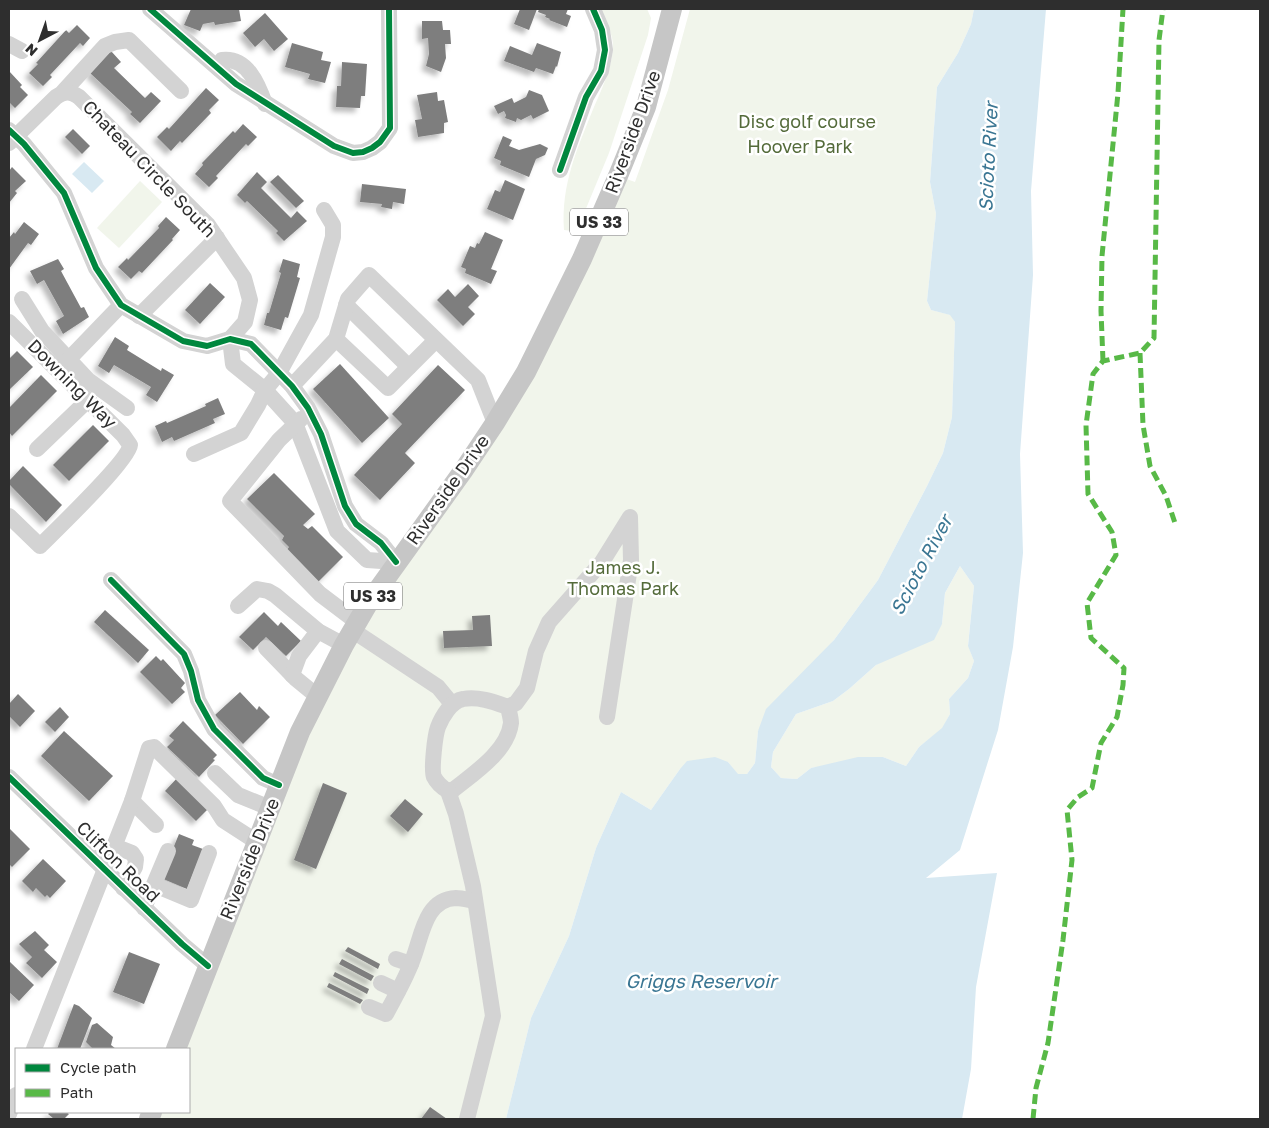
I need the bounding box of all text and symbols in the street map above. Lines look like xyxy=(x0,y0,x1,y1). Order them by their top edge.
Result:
north arrow xyxy=(15,15,65,65)
text: N xyxy=(22,40,41,60)
street label: Riverside Drive xyxy=(600,67,664,196)
street label: Chateau Circle South xyxy=(79,95,221,241)
water label: Scioto River xyxy=(973,99,1002,212)
park label: Disc golf course xyxy=(738,110,876,132)
park label: Hoover Park xyxy=(747,135,853,157)
road number: US 33 xyxy=(570,208,628,236)
street label: Downing Way xyxy=(24,334,122,432)
street label: Riverside Drive xyxy=(401,430,493,549)
water label: Scioto River xyxy=(885,509,958,618)
park label: James J. Thomas Park xyxy=(567,556,679,599)
road number: US 33 xyxy=(344,582,402,610)
street label: Riverside Drive xyxy=(215,795,283,923)
street label: Clifton Road xyxy=(72,816,165,906)
water label: Griggs Reservoir xyxy=(625,969,779,992)
legend xyxy=(15,1048,190,1113)
text: Cycle path xyxy=(60,1058,136,1076)
text: Path xyxy=(60,1083,93,1101)

